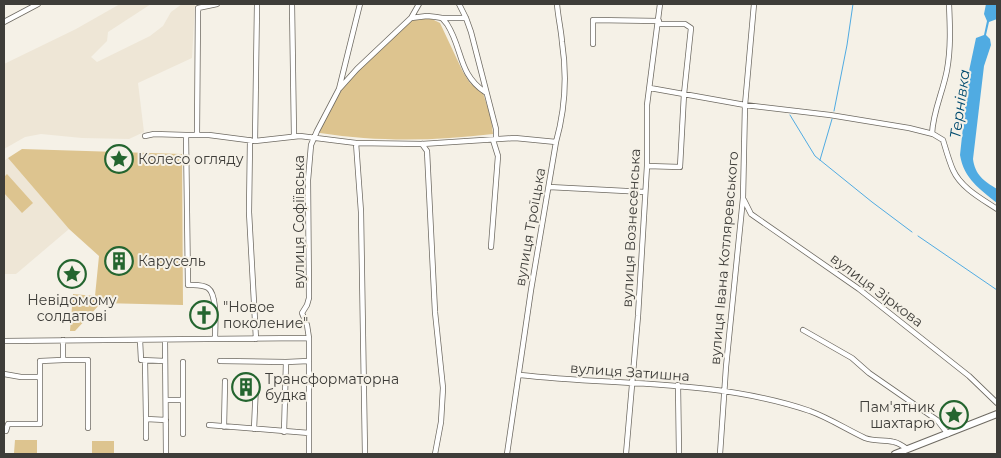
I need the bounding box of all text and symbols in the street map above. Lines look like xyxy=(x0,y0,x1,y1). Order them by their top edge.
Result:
water label: Тернівка xyxy=(945,68,974,140)
place icon: Колесо огляду xyxy=(104,144,134,174)
street label: вулиця Вознесенська xyxy=(618,148,644,308)
place label: Колесо огляду xyxy=(138,150,244,168)
street label: вулиця Івана Котляревського xyxy=(706,150,742,366)
street label: вулиця Софіївська xyxy=(290,155,308,289)
street label: вулиця Троїцька xyxy=(511,166,549,288)
building icon: Карусель xyxy=(104,246,134,276)
street label: вулиця Зіркова xyxy=(827,249,927,331)
place label: Карусель xyxy=(138,252,206,270)
place icon: Невідомому солдатові xyxy=(57,259,87,289)
place label: Невідомому солдатові xyxy=(27,291,117,325)
place label: "Новое поколение" xyxy=(223,298,308,332)
church icon: "Новое поколение" xyxy=(189,300,219,330)
street label: вулиця Затишна xyxy=(570,359,690,385)
place label: Трансформаторна будка xyxy=(265,370,399,404)
building icon: Трансформаторна будка xyxy=(231,372,261,402)
place label: Пам'ятник шахтарю xyxy=(859,398,935,432)
place icon: Пам'ятник шахтарю xyxy=(939,400,969,430)

